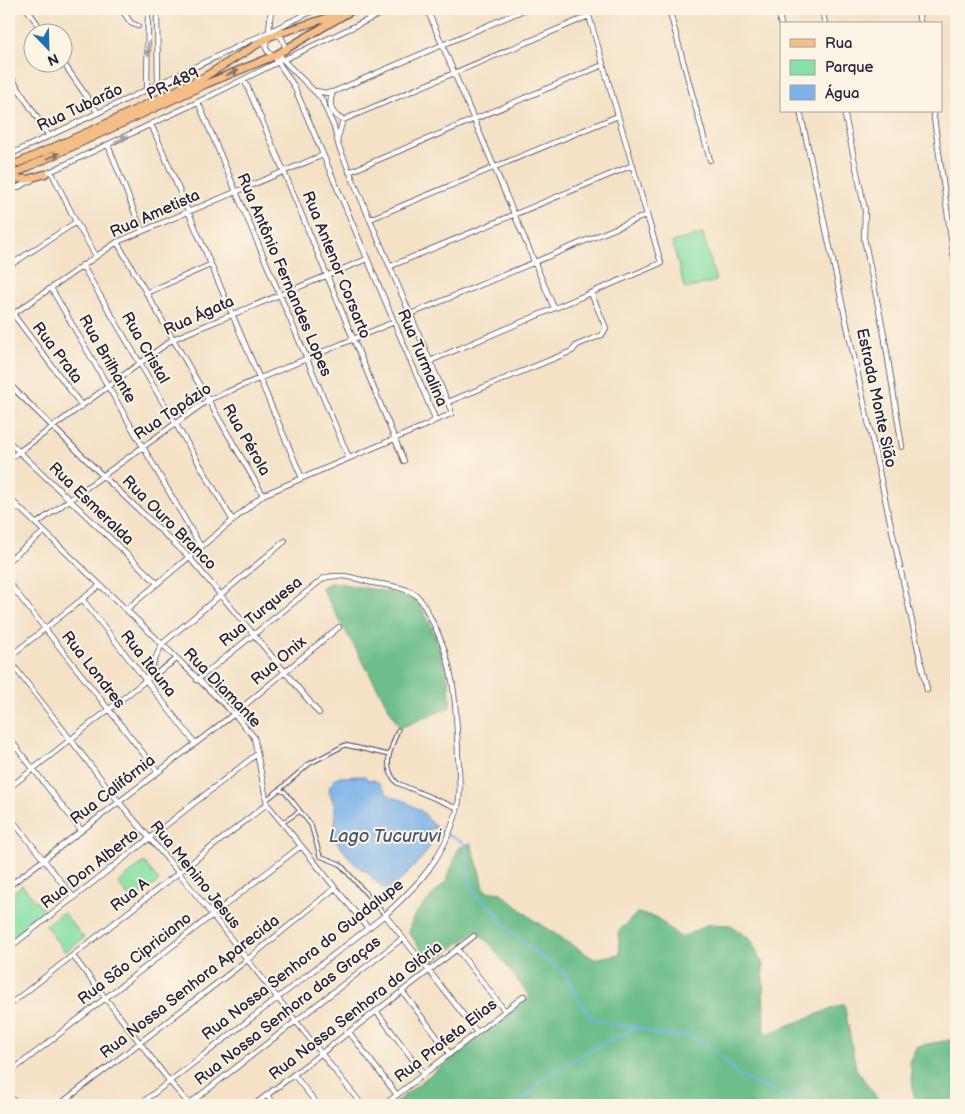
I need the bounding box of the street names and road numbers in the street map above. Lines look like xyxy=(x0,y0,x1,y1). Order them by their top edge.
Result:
street label: PR-489 xyxy=(144,64,202,104)
street label: Rua Tubarão xyxy=(34,80,126,136)
street label: Rua Antônio Fernandes Lopes xyxy=(232,171,336,380)
street label: Rua Ametista xyxy=(107,186,203,242)
street label: Rua Antenor Corsarto xyxy=(298,189,374,341)
street label: Rua Ágata xyxy=(160,290,237,340)
street label: Rua Turmalina xyxy=(393,306,451,410)
street label: Rua Cristal xyxy=(117,309,173,387)
street label: Rua Brilhante xyxy=(74,312,140,407)
street label: Rua Prata xyxy=(28,319,86,387)
street label: Estrada Monte Sião xyxy=(852,327,900,469)
street label: Rua Topázio xyxy=(131,379,215,445)
street label: Rua Pérola xyxy=(218,401,274,479)
street label: Rua Esmeralda xyxy=(44,459,138,549)
street label: Rua Ouro Branco xyxy=(118,472,220,574)
street label: Rua Turquesa xyxy=(216,573,306,651)
street label: Rua Itauna xyxy=(116,627,180,701)
street label: Rua Londres xyxy=(57,628,129,712)
street label: Rua Onix xyxy=(248,632,311,690)
street label: Rua Diamante xyxy=(179,644,265,732)
street label: Rua Califórnia xyxy=(67,751,159,829)
street label: Rua Menino Jesus xyxy=(146,817,244,933)
street label: Rua Don Alberto xyxy=(37,825,143,913)
street label: Rua A xyxy=(107,874,153,916)
street label: Rua Nossa Senhora do Guadalupe xyxy=(198,875,408,1045)
street label: Rua São Cipriciano xyxy=(74,909,196,1009)
street label: Rua Nossa Senhora Aparecida xyxy=(97,911,283,1063)
street label: Rua Nossa Senhora das Graças xyxy=(191,932,385,1090)
street label: Rua Nossa Senhora da Glória xyxy=(266,938,446,1084)
street label: Rua Profeta Elias xyxy=(391,995,501,1087)

